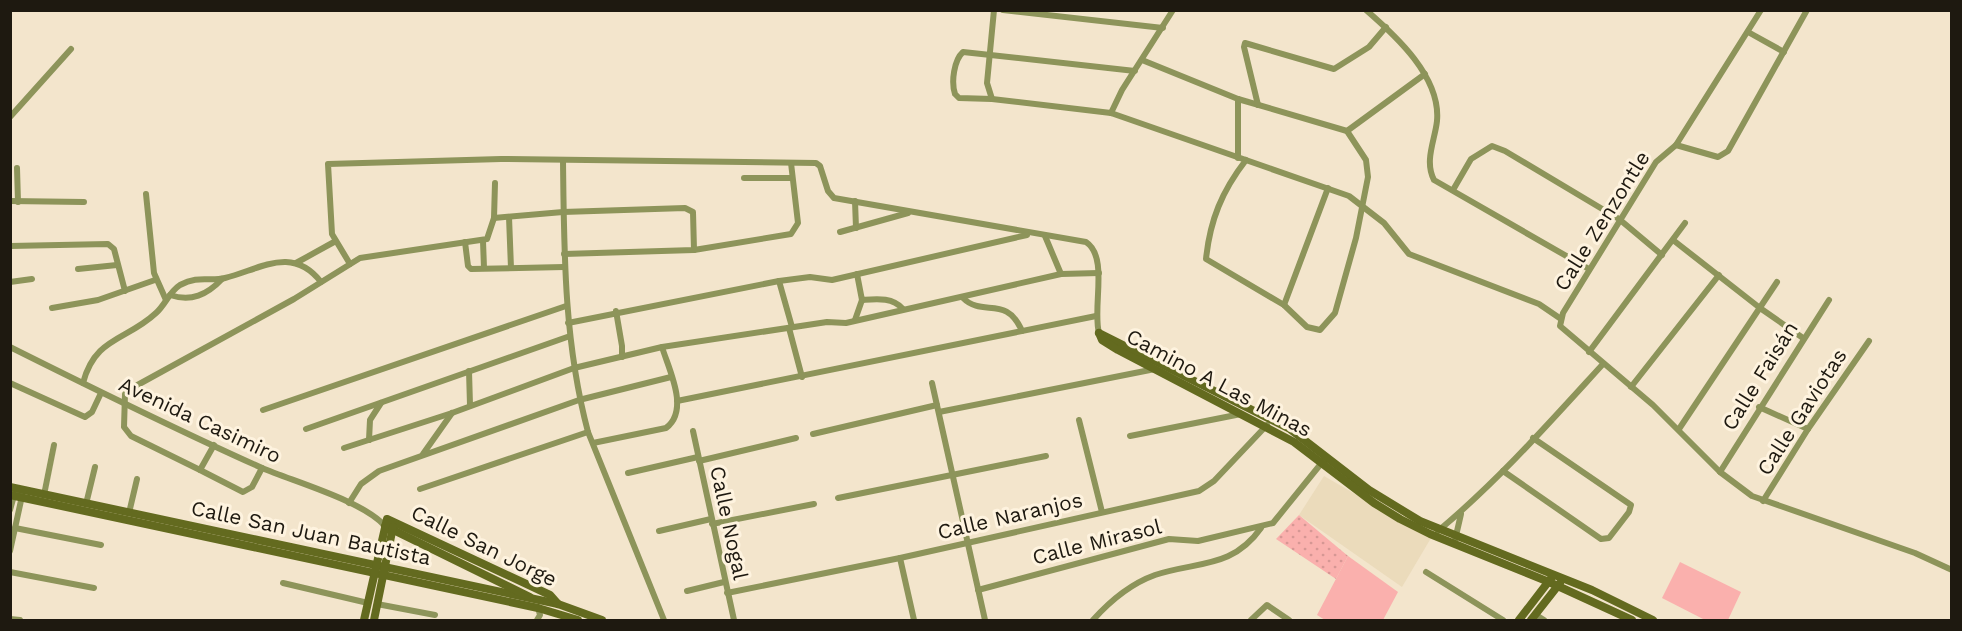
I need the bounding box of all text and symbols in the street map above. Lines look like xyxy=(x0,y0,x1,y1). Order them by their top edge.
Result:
street label: Calle Zenzontle xyxy=(1549,146,1655,295)
street label: Calle Faisán xyxy=(1716,317,1803,435)
street label: Camino A Las Minas xyxy=(1122,323,1316,442)
street label: Calle Gaviotas xyxy=(1751,344,1852,480)
street label: Avenida Casimiro xyxy=(115,371,285,468)
street label: Calle Nogal xyxy=(705,464,754,583)
street label: Calle Naranjos xyxy=(935,487,1085,544)
street label: Calle San Juan Bautista xyxy=(189,495,433,570)
street label: Calle San Jorge xyxy=(407,499,561,592)
street label: Calle Mirasol xyxy=(1030,513,1165,570)

